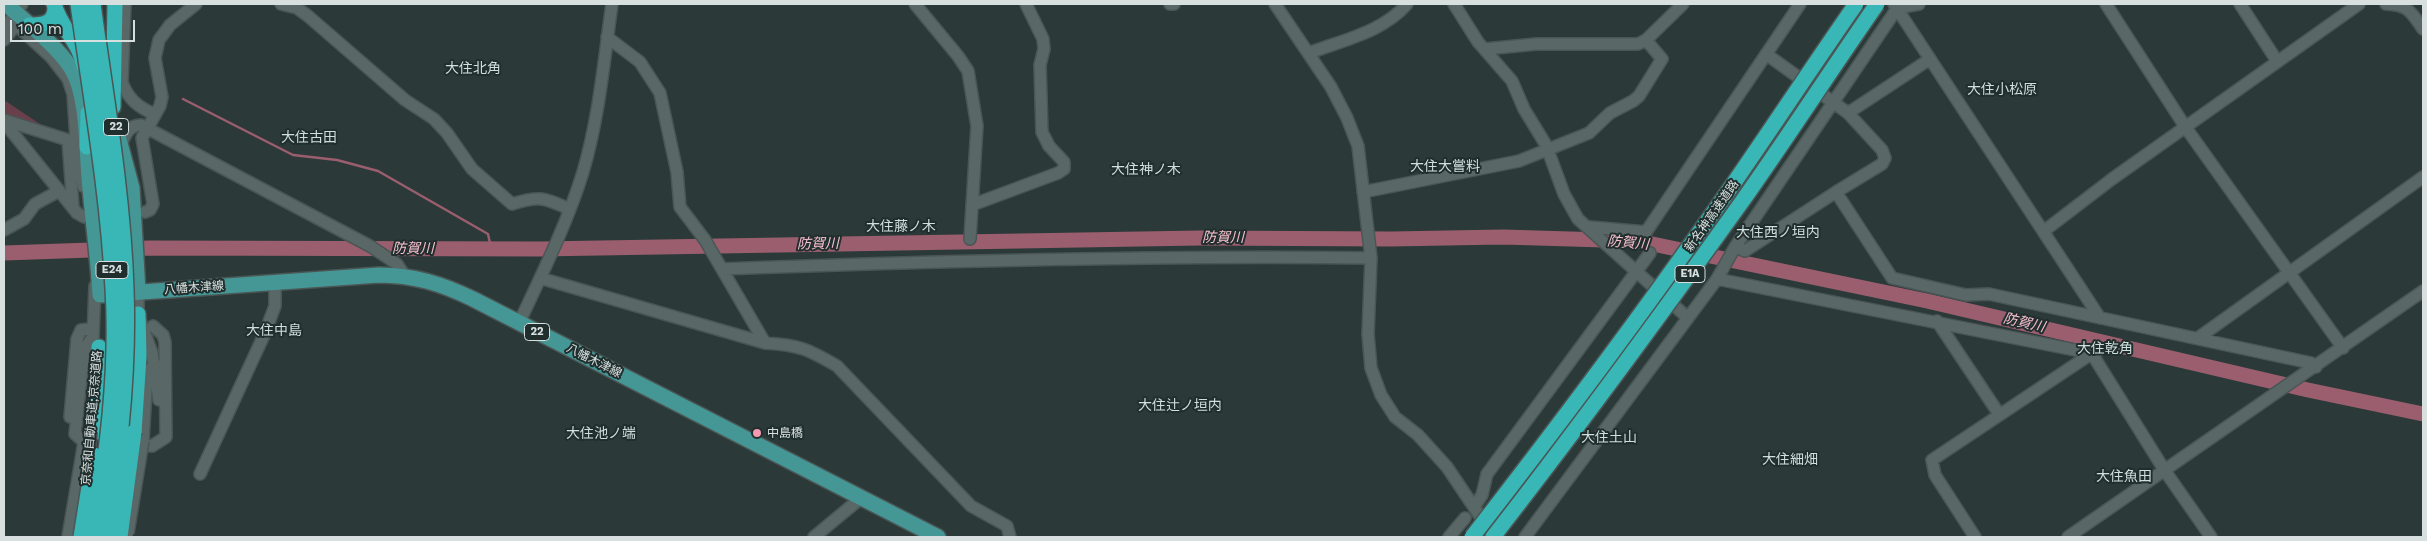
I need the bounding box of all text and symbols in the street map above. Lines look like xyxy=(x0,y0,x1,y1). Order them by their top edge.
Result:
scale bar xyxy=(12,10,138,42)
text: 100 m xyxy=(18,20,62,38)
district label: 大住北角 xyxy=(445,61,501,77)
district label: 大住小松原 xyxy=(1967,82,2037,98)
road number: 22 xyxy=(104,118,128,136)
district label: 大住古田 xyxy=(281,130,337,146)
district label: 大住大嘗料 xyxy=(1410,159,1480,175)
district label: 大住神ノ木 xyxy=(1111,162,1181,178)
street label: 新名神高速道路 xyxy=(1682,177,1742,255)
district label: 大住藤ノ木 xyxy=(866,219,936,235)
district label: 大住西ノ垣内 xyxy=(1736,225,1820,241)
water label: 防賀川 xyxy=(1202,230,1244,246)
water label: 防賀川 xyxy=(1606,233,1650,253)
water label: 防賀川 xyxy=(797,235,839,253)
water label: 防賀川 xyxy=(392,241,434,257)
road number: E24 xyxy=(96,262,128,278)
road number: E1A xyxy=(1675,266,1705,282)
street label: 八幡木津線 xyxy=(164,279,224,297)
water label: 防賀川 xyxy=(2002,310,2046,336)
district label: 大住中島 xyxy=(246,323,302,339)
road number: 22 xyxy=(524,324,550,341)
street label: 八幡木津線 xyxy=(564,341,624,381)
district label: 大住乾角 xyxy=(2077,341,2133,357)
street label: 京奈和自動車道;京奈道路 xyxy=(79,350,105,486)
district label: 大住辻ノ垣内 xyxy=(1138,398,1222,414)
district label: 大住池ノ端 xyxy=(566,426,636,442)
place label: 中島橋 xyxy=(767,426,803,440)
marker: 中島橋 xyxy=(751,427,763,439)
district label: 大住土山 xyxy=(1581,430,1637,446)
district label: 大住細畑 xyxy=(1762,452,1818,468)
district label: 大住魚田 xyxy=(2096,469,2152,485)

